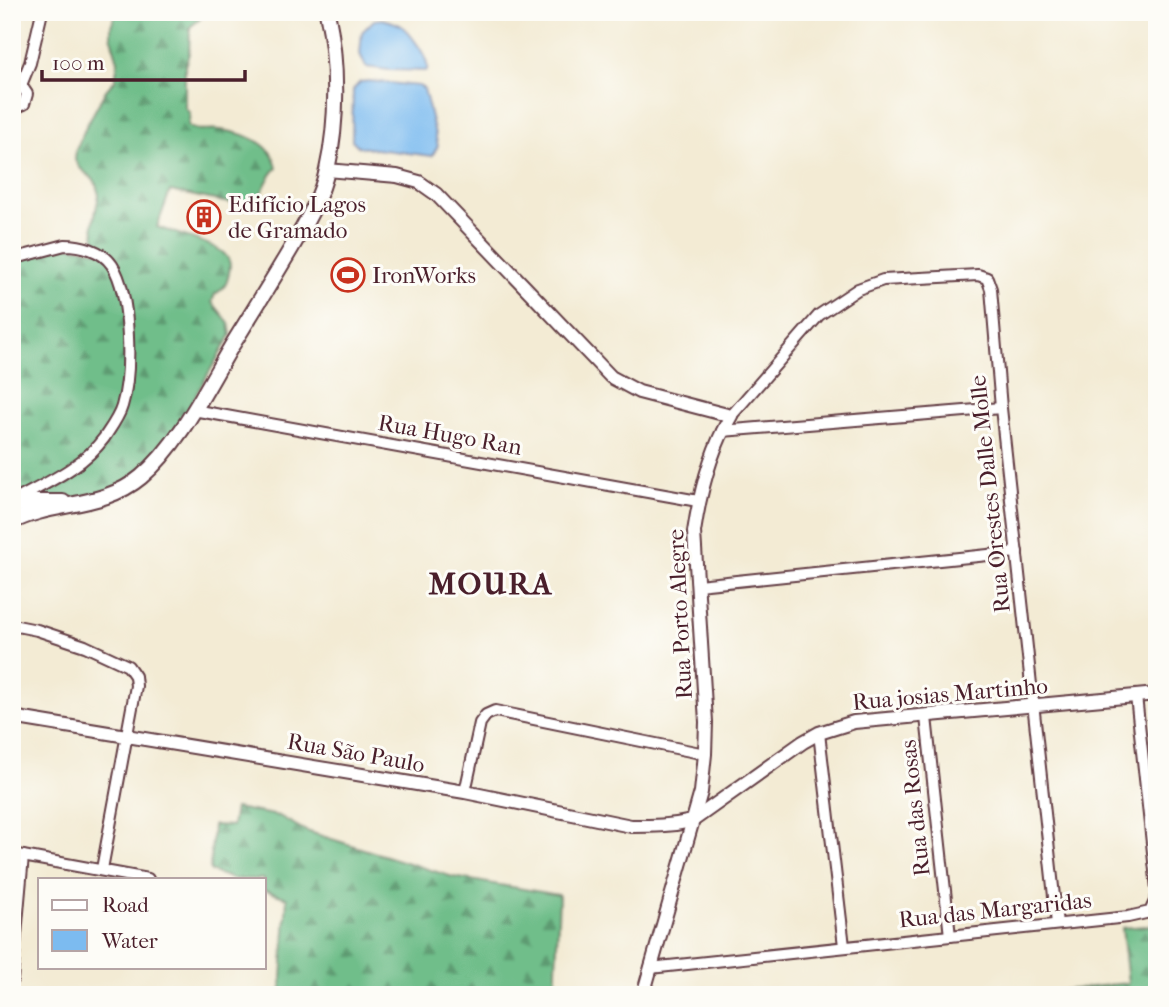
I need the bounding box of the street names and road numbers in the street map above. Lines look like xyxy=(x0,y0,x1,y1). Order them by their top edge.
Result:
street label: Rua Orestes Dalle Molle xyxy=(964,374,1016,614)
street label: Rua Hugo Ran xyxy=(376,409,525,461)
street label: Rua Porto Alegre xyxy=(662,528,698,700)
street label: Rua josias Martinho xyxy=(851,672,1049,716)
street label: Rua São Paulo xyxy=(285,728,427,778)
street label: Rua das Rosas xyxy=(894,738,936,878)
street label: Rua das Margaridas xyxy=(897,886,1093,934)

